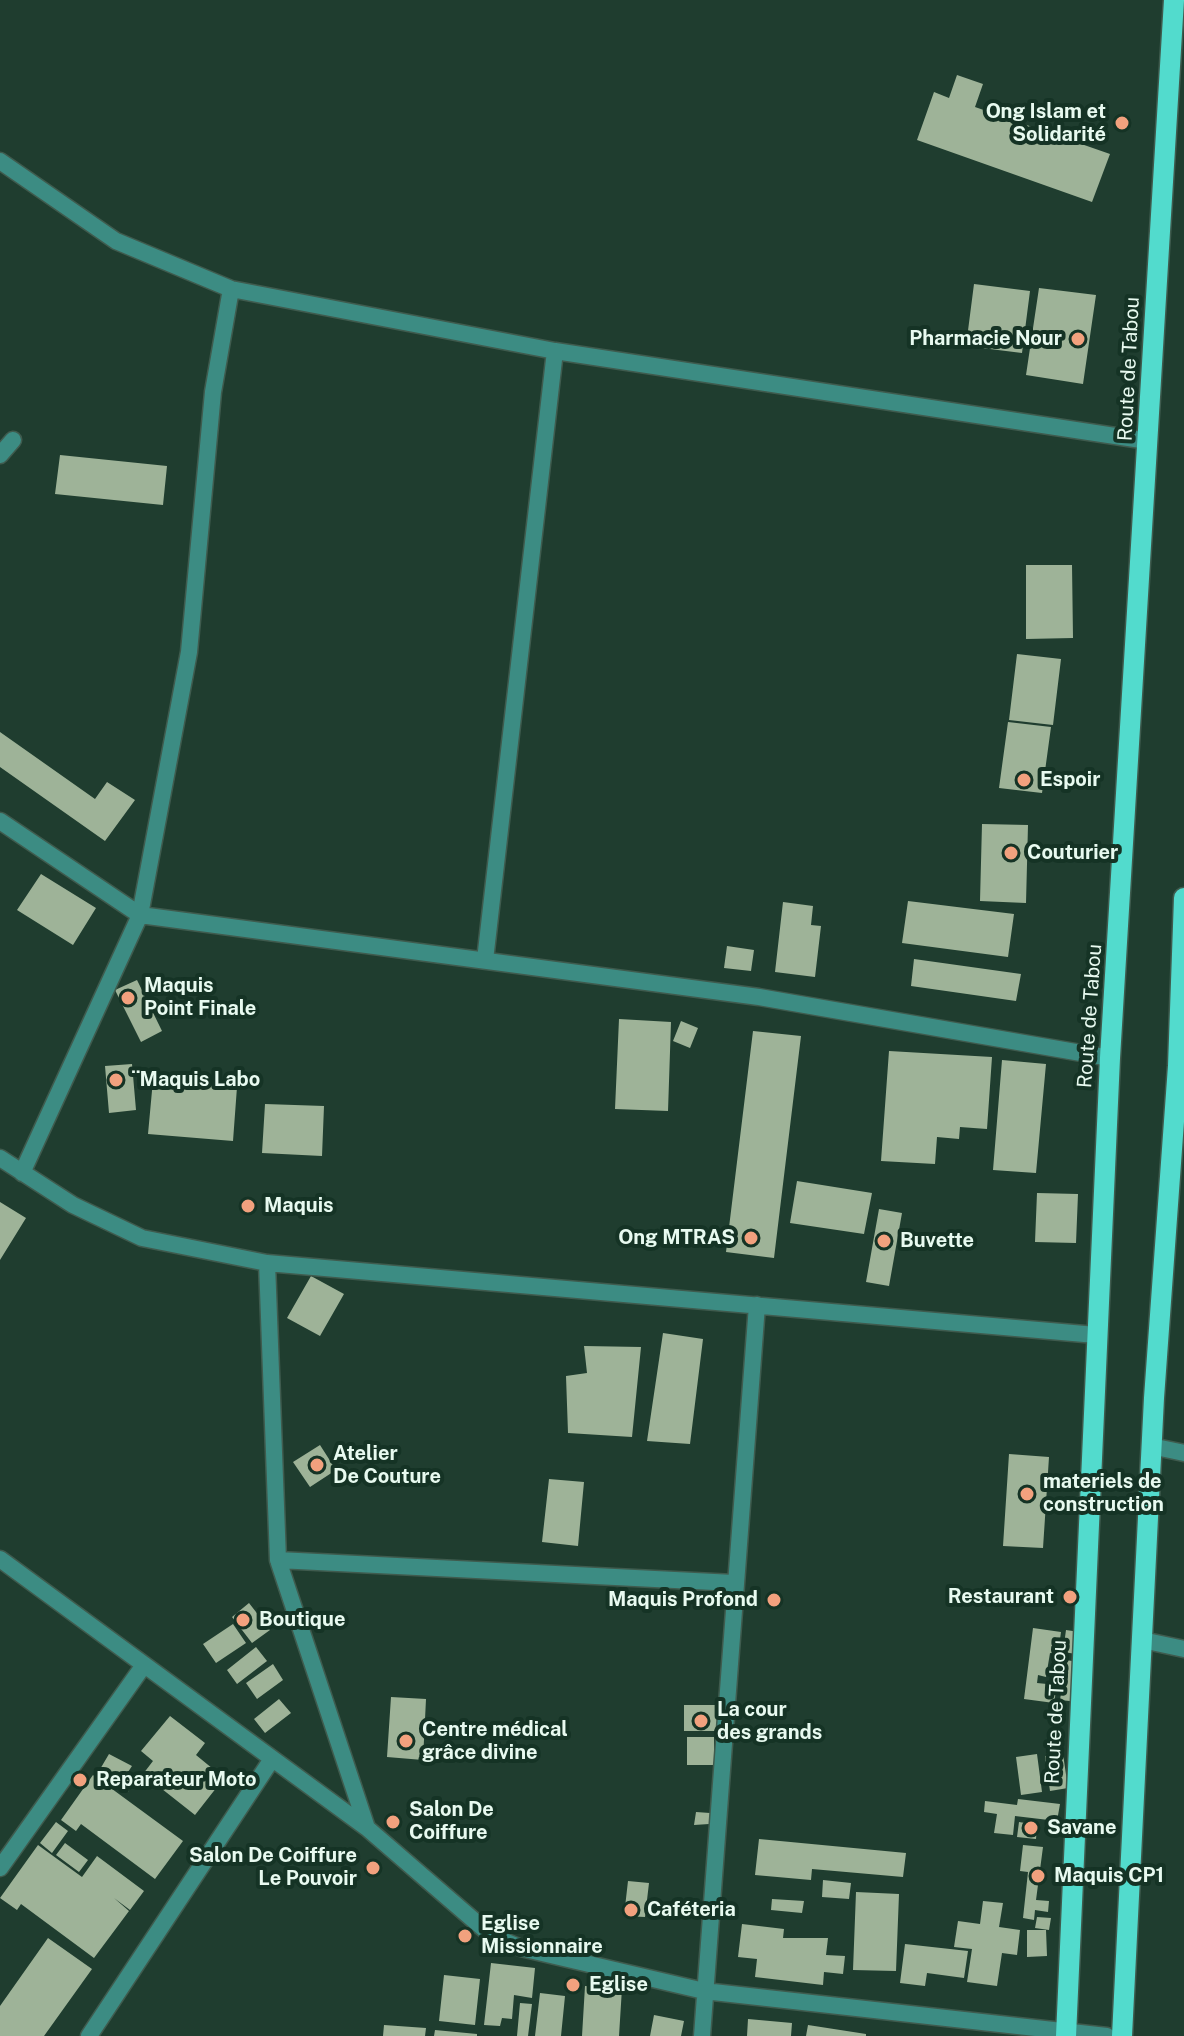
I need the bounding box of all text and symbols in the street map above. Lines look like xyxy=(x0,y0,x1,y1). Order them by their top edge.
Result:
place label: Ong Islam et Solidarité xyxy=(986,100,1106,147)
marker: Ong Islam et Solidarité xyxy=(1113,114,1131,132)
street label: Route de Tabou xyxy=(1113,296,1145,442)
place label: Pharmacie Nour xyxy=(909,327,1062,351)
marker: Pharmacie Nour xyxy=(1069,330,1087,348)
place label: Espoir xyxy=(1040,768,1100,792)
marker: Espoir xyxy=(1015,771,1033,789)
place label: Couturier xyxy=(1027,841,1118,865)
marker: Couturier xyxy=(1002,844,1020,862)
street label: Route de Tabou xyxy=(1073,943,1107,1089)
place label: Maquis Point Finale xyxy=(144,974,256,1021)
marker: Maquis Point Finale xyxy=(119,989,137,1007)
place label: ¨Maquis Labo xyxy=(132,1068,260,1092)
marker: ¨Maquis Labo xyxy=(107,1071,125,1089)
place label: Maquis xyxy=(264,1194,334,1218)
marker: Maquis xyxy=(239,1197,257,1215)
place label: Ong MTRAS xyxy=(618,1226,735,1250)
marker: Ong MTRAS xyxy=(742,1229,760,1247)
place label: Buvette xyxy=(900,1229,974,1253)
marker: Buvette xyxy=(875,1232,893,1250)
place label: Atelier De Couture xyxy=(333,1442,441,1489)
marker: Atelier De Couture xyxy=(308,1456,326,1474)
place label: materiels de construction xyxy=(1043,1470,1164,1517)
marker: materiels de construction xyxy=(1018,1485,1036,1503)
place label: Restaurant xyxy=(948,1585,1054,1609)
place label: Maquis Profond xyxy=(608,1588,758,1612)
marker: Restaurant xyxy=(1061,1588,1079,1606)
marker: Maquis Profond xyxy=(765,1591,783,1609)
place label: Boutique xyxy=(259,1608,345,1632)
marker: Boutique xyxy=(234,1611,252,1629)
street label: Route de Tabou xyxy=(1040,1639,1072,1785)
place label: La cour des grands xyxy=(717,1698,822,1745)
marker: La cour des grands xyxy=(692,1712,710,1730)
place label: Centre médical grâce divine xyxy=(422,1718,568,1765)
marker: Centre médical grâce divine xyxy=(397,1732,415,1750)
place label: Reparateur Moto xyxy=(96,1768,256,1792)
marker: Reparateur Moto xyxy=(71,1771,89,1789)
place label: Salon De Coiffure xyxy=(409,1798,494,1845)
marker: Salon De Coiffure xyxy=(384,1813,402,1831)
place label: Savane xyxy=(1047,1816,1116,1840)
marker: Savane xyxy=(1022,1819,1040,1837)
place label: Salon De Coiffure Le Pouvoir xyxy=(189,1844,357,1891)
marker: Salon De Coiffure Le Pouvoir xyxy=(364,1859,382,1877)
place label: Maquis CP1 xyxy=(1054,1864,1164,1888)
marker: Maquis CP1 xyxy=(1029,1867,1047,1885)
place label: Caféteria xyxy=(647,1898,736,1922)
marker: Caféteria xyxy=(622,1901,640,1919)
place label: Eglise Missionnaire xyxy=(481,1912,603,1959)
marker: Eglise Missionnaire xyxy=(456,1927,474,1945)
place label: Eglise xyxy=(589,1973,648,1997)
marker: Eglise xyxy=(564,1976,582,1994)

